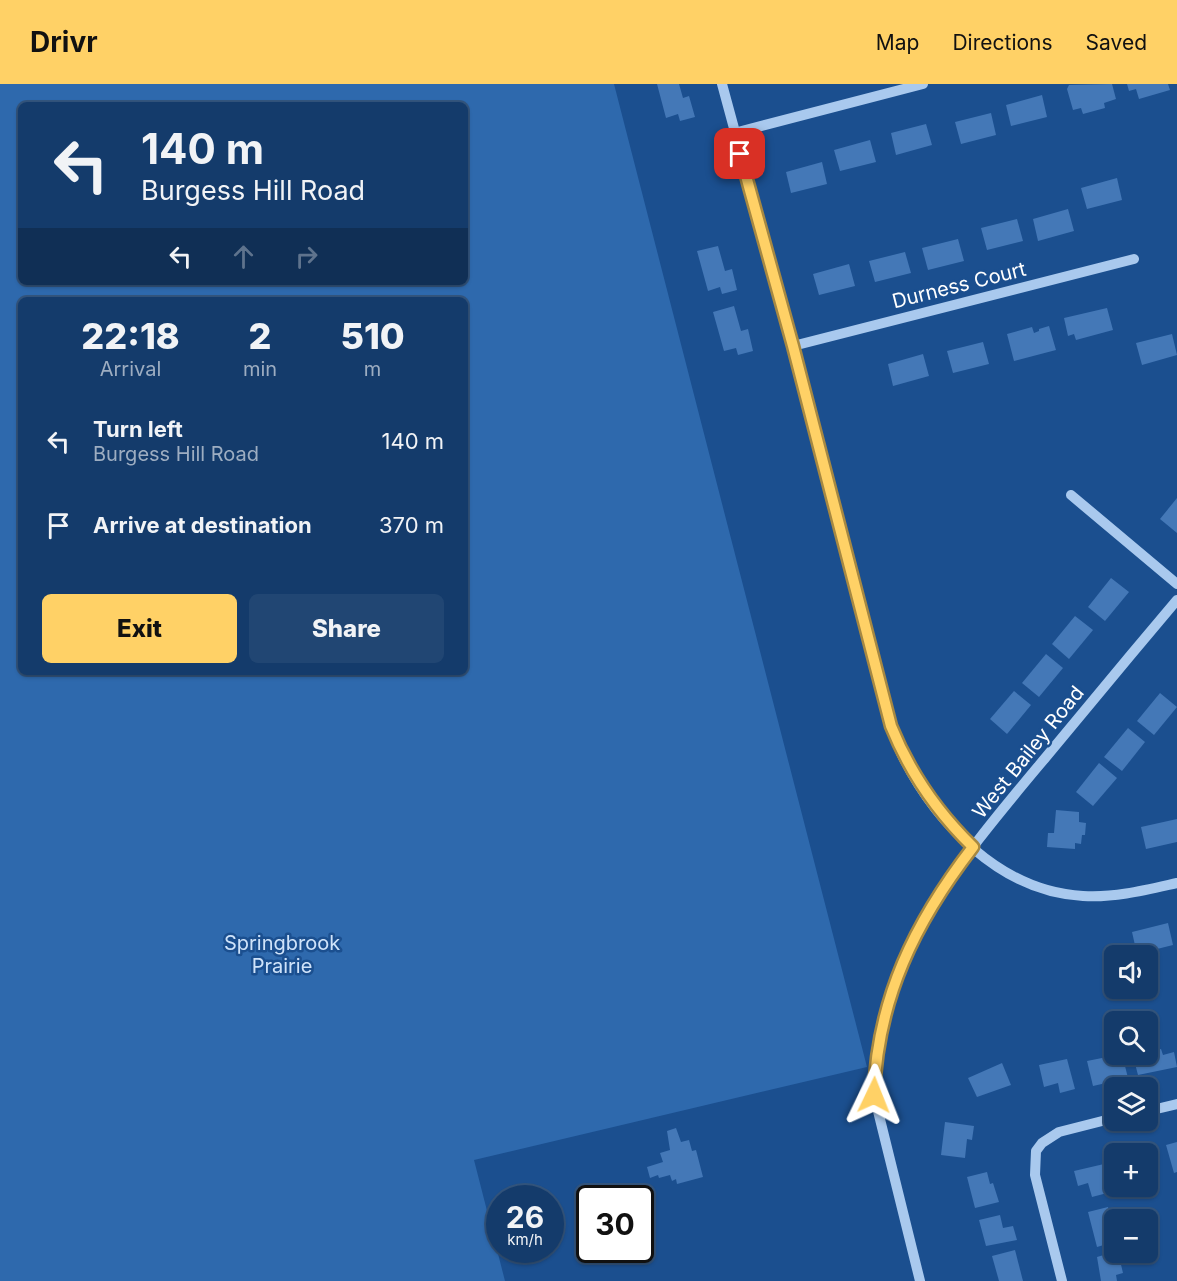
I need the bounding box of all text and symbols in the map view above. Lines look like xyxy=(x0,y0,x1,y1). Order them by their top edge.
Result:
text: Drivr xyxy=(30,25,98,59)
text: Map xyxy=(876,30,919,55)
text: Directions xyxy=(952,30,1053,55)
text: Saved xyxy=(1086,30,1147,55)
text: 140 m xyxy=(141,123,264,174)
icon: left xyxy=(42,126,120,204)
pin xyxy=(714,128,765,179)
icon: arrive xyxy=(723,137,756,170)
text: Burgess Hill Road xyxy=(141,174,365,207)
icon: left xyxy=(164,240,197,273)
icon: ahead xyxy=(227,240,260,273)
icon: right xyxy=(290,240,323,273)
street label: Durness Court xyxy=(890,257,1029,313)
text: 22:18 xyxy=(81,314,180,358)
text: 2 xyxy=(249,314,272,358)
text: 510 xyxy=(340,314,405,358)
text: Arrival xyxy=(100,357,161,381)
text: min xyxy=(243,357,277,381)
text: m xyxy=(364,357,381,381)
text: Turn left xyxy=(93,416,183,442)
icon: left xyxy=(42,425,75,458)
text: 140 m xyxy=(382,428,444,454)
text: Burgess Hill Road xyxy=(93,442,259,466)
icon: arrive xyxy=(42,509,75,542)
text: Arrive at destination xyxy=(93,512,312,538)
text: 370 m xyxy=(379,512,444,538)
button: Exit xyxy=(42,594,237,663)
button: Share xyxy=(249,594,444,663)
street label: West Bailey Road xyxy=(967,681,1089,823)
park label: Springbrook Prairie xyxy=(224,931,340,978)
map controls xyxy=(1104,945,1158,1263)
button: sound xyxy=(1104,945,1158,999)
button: search xyxy=(1104,1011,1158,1065)
position arrow xyxy=(842,1063,906,1127)
button: layers xyxy=(1104,1077,1158,1131)
button: + xyxy=(1104,1143,1158,1197)
speed limit sign: 30 xyxy=(576,1185,654,1263)
text: 26 xyxy=(506,1199,544,1235)
button: − xyxy=(1104,1209,1158,1263)
text: km/h xyxy=(507,1230,543,1249)

